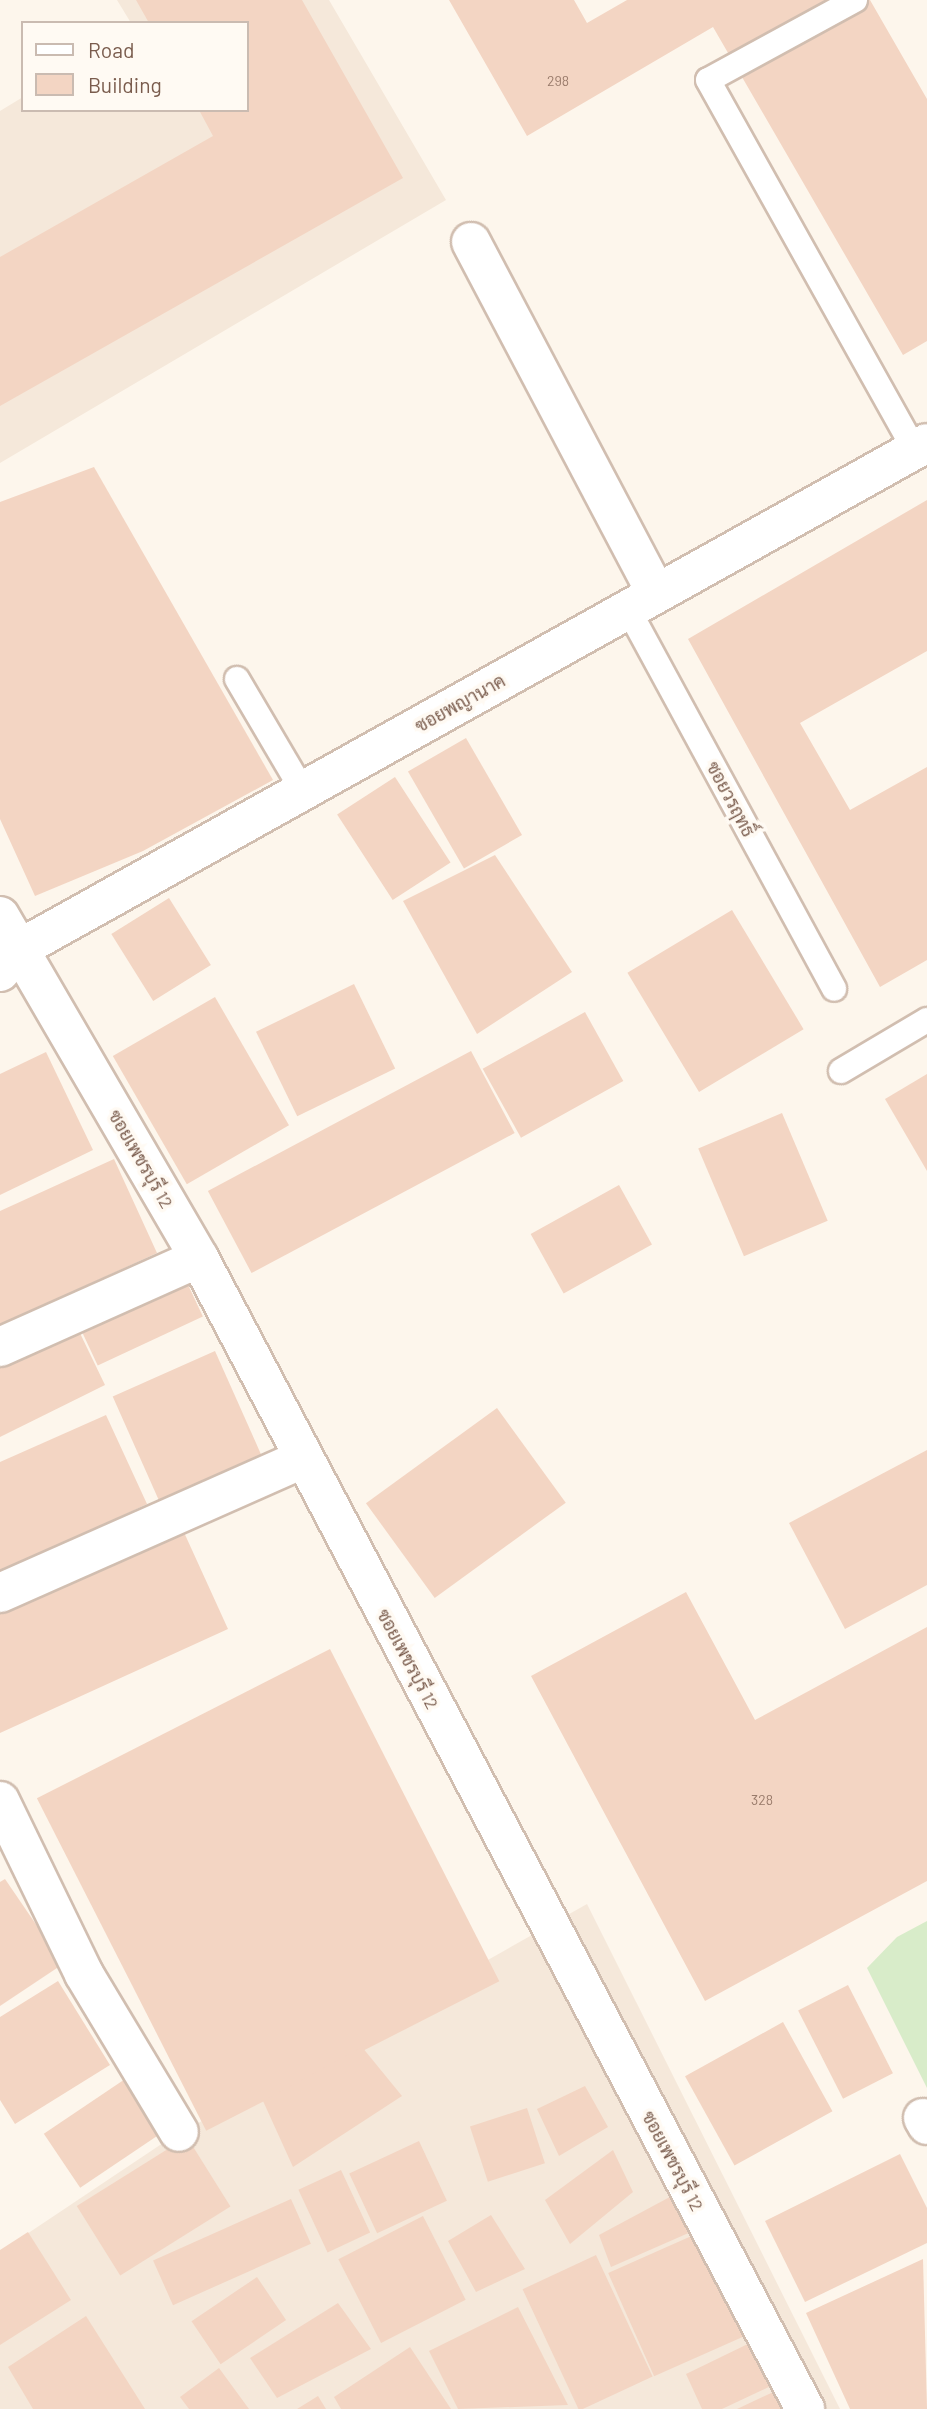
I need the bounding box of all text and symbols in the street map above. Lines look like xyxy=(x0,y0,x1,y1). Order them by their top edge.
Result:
legend xyxy=(21,21,248,112)
text: Road xyxy=(88,37,134,62)
text: Building xyxy=(88,72,162,97)
house number: 298 xyxy=(547,73,569,89)
street label: ซอยพญานาค xyxy=(411,669,509,737)
street label: ซอยวรฤทธิ์ xyxy=(702,758,760,840)
street label: ซอยเพชรบุรี 12 xyxy=(104,1106,178,1212)
street label: ซอยเพชรบุรี 12 xyxy=(373,1605,443,1713)
house number: 328 xyxy=(751,1792,773,1808)
street label: ซอยเพชรบุรี 12 xyxy=(638,2107,708,2215)

